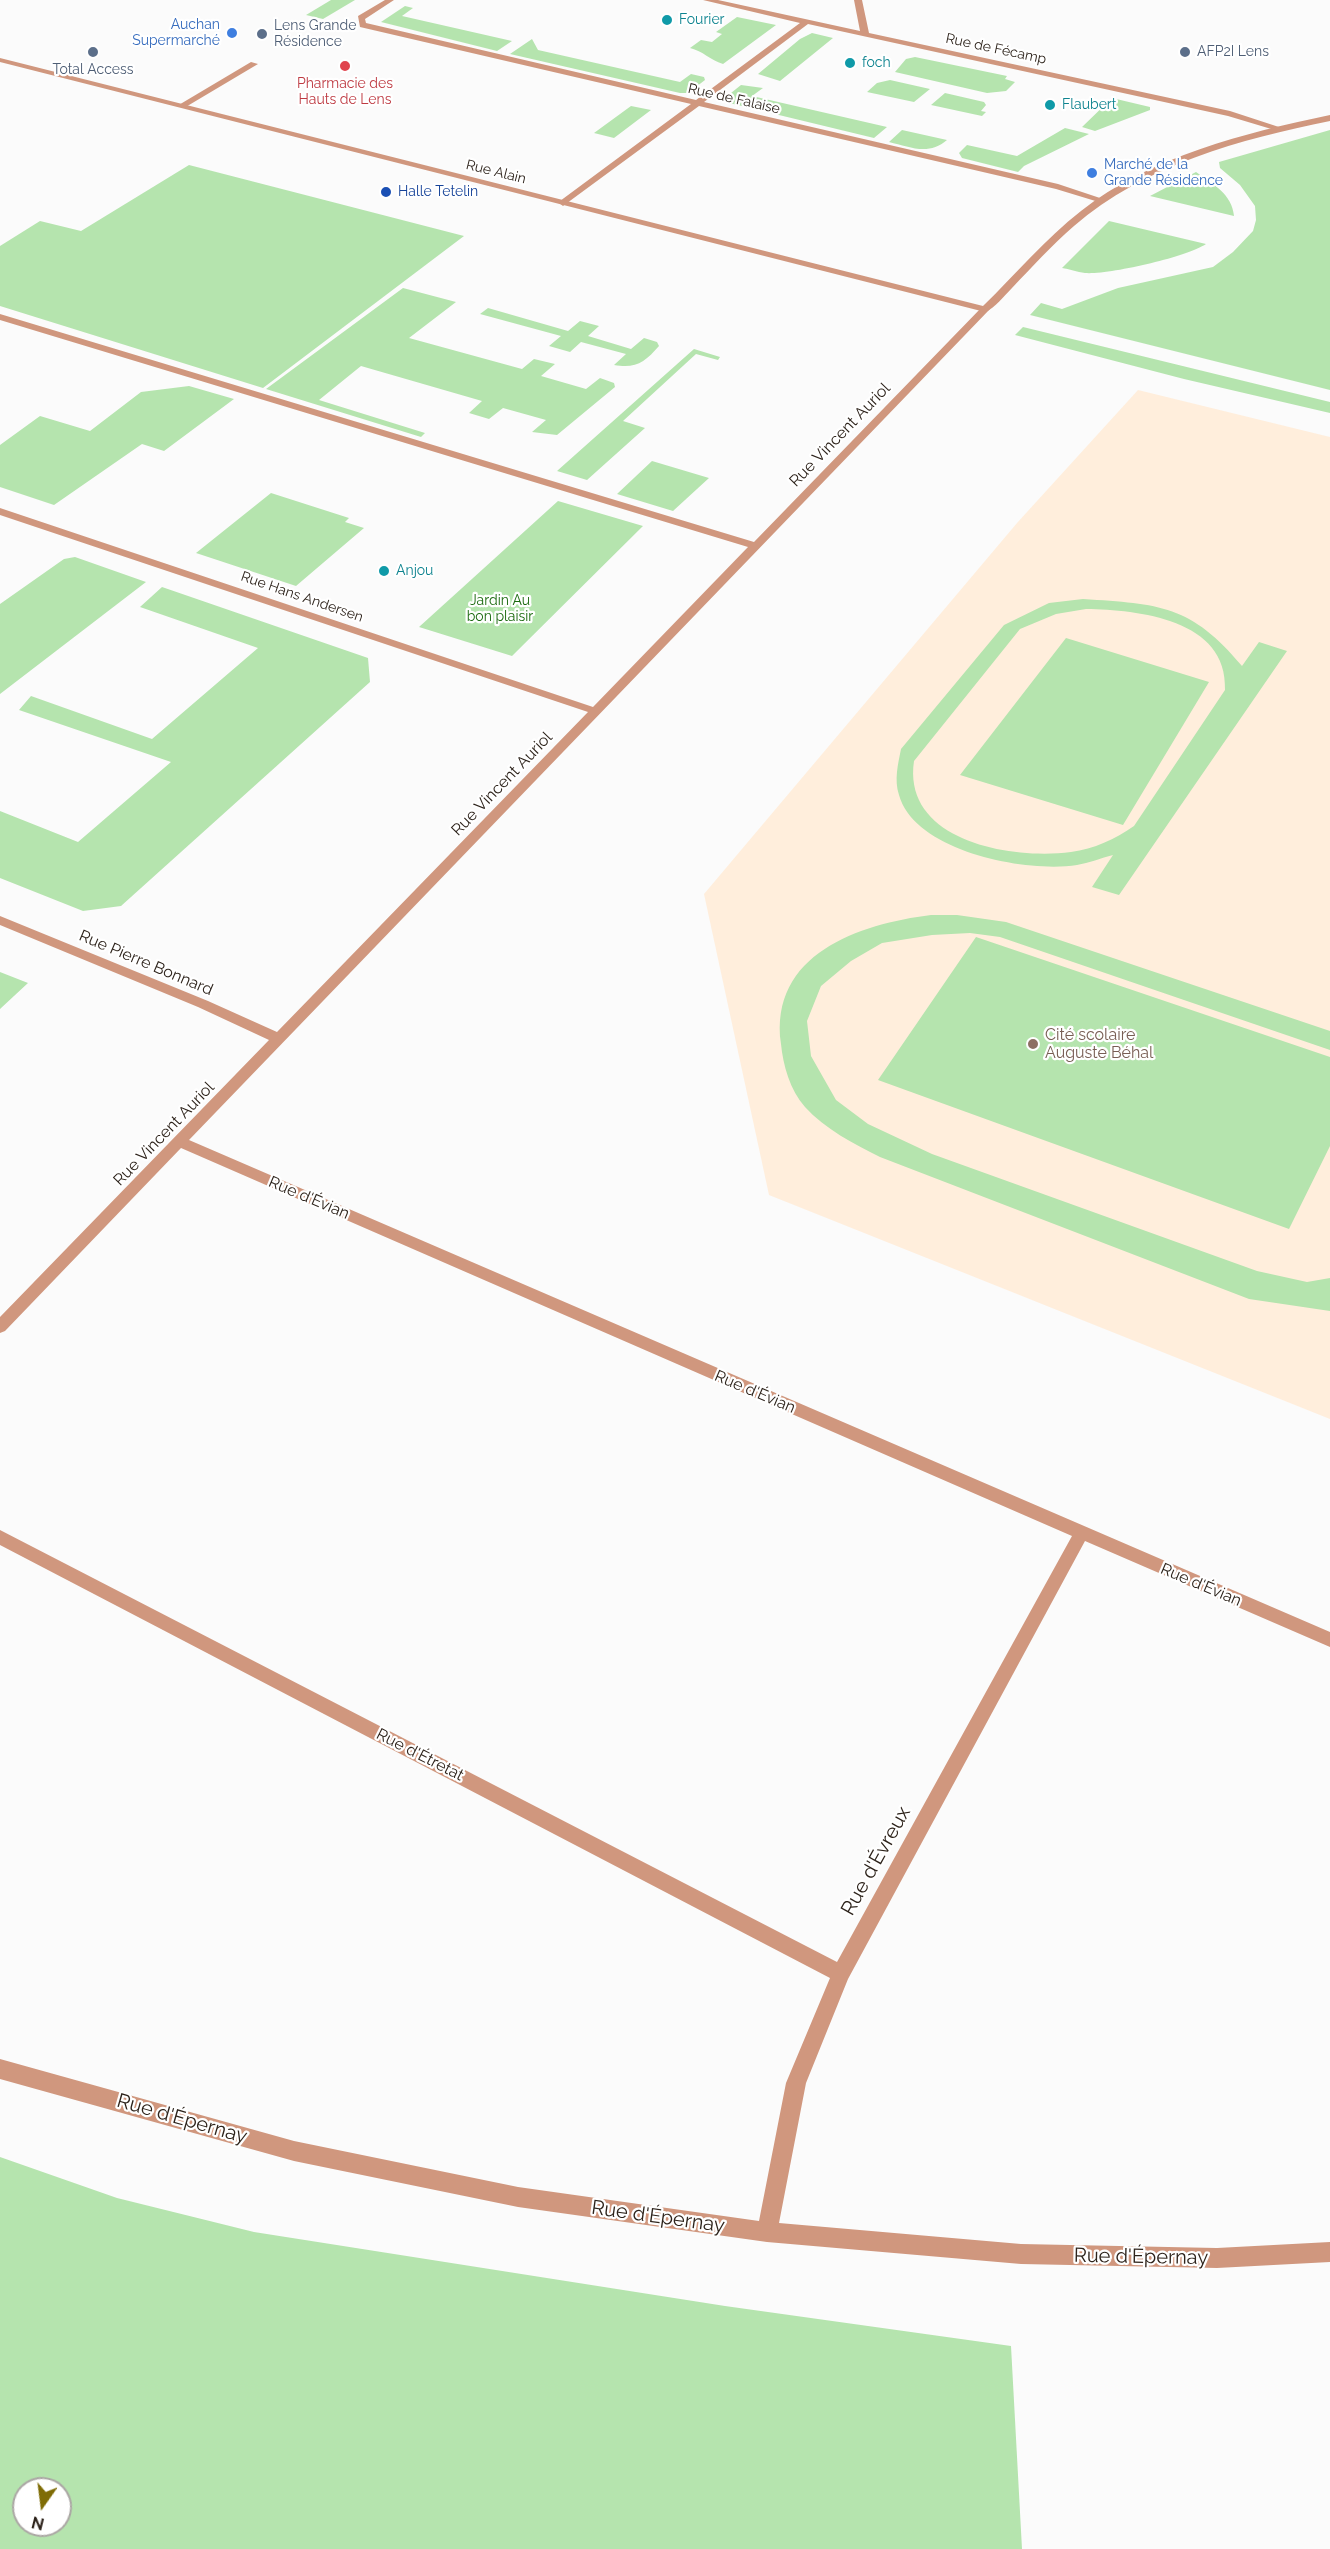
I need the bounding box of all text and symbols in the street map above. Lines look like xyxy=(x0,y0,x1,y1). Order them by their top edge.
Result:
place label: Fourier xyxy=(679,12,725,28)
marker: Fourier xyxy=(660,13,674,27)
place label: Auchan Supermarché xyxy=(132,17,220,50)
place label: Lens Grande Résidence xyxy=(274,18,356,50)
marker: Auchan Supermarché xyxy=(225,26,239,40)
marker: Lens Grande Résidence xyxy=(255,27,269,41)
street label: Rue de Fécamp xyxy=(944,30,1048,68)
place label: AFP2I Lens xyxy=(1197,44,1269,60)
marker: Total Access xyxy=(86,45,100,59)
marker: AFP2I Lens xyxy=(1178,45,1192,59)
place label: foch xyxy=(862,55,891,71)
marker: foch xyxy=(843,56,857,70)
marker: Pharmacie des Hauts de Lens xyxy=(338,59,352,73)
place label: Total Access xyxy=(52,62,134,78)
place label: Pharmacie des Hauts de Lens xyxy=(297,76,393,108)
street label: Rue de Falaise xyxy=(686,80,782,118)
place label: Flaubert xyxy=(1062,97,1116,113)
marker: Flaubert xyxy=(1043,98,1057,112)
street label: Rue Alain xyxy=(464,156,528,188)
place label: Marché de la Grande Résidence xyxy=(1104,157,1223,190)
marker: Marché de la Grande Résidence xyxy=(1085,166,1099,180)
place label: Halle Tetelin xyxy=(398,184,478,200)
marker: Halle Tetelin xyxy=(379,185,393,199)
street label: Rue Vincent Auriol xyxy=(786,379,894,491)
place label: Anjou xyxy=(396,563,433,579)
marker: Anjou xyxy=(377,564,391,578)
street label: Rue Hans Andersen xyxy=(239,568,365,626)
park label: Jardin Au bon plaisir xyxy=(467,593,533,626)
street label: Rue Vincent Auriol xyxy=(448,728,556,840)
street label: Rue Pierre Bonnard xyxy=(76,926,216,1000)
place label: Cité scolaire Auguste Béhal xyxy=(1045,1025,1153,1063)
marker: Cité scolaire Auguste Béhal xyxy=(1026,1037,1040,1051)
street label: Rue Vincent Auriol xyxy=(110,1078,218,1190)
street label: Rue d'Évian xyxy=(266,1172,352,1224)
street label: Rue d'Évian xyxy=(712,1366,798,1418)
street label: Rue d'Évian xyxy=(1158,1559,1244,1611)
street label: Rue d'Étretat xyxy=(373,1725,467,1785)
street label: Rue d'Évreux xyxy=(836,1802,916,1920)
street label: Rue d'Épernay xyxy=(114,2089,250,2149)
street label: Rue d'Épernay xyxy=(590,2196,726,2238)
street label: Rue d'Épernay xyxy=(1074,2244,1208,2270)
north arrow xyxy=(12,2477,72,2537)
text: N xyxy=(30,2512,46,2534)

